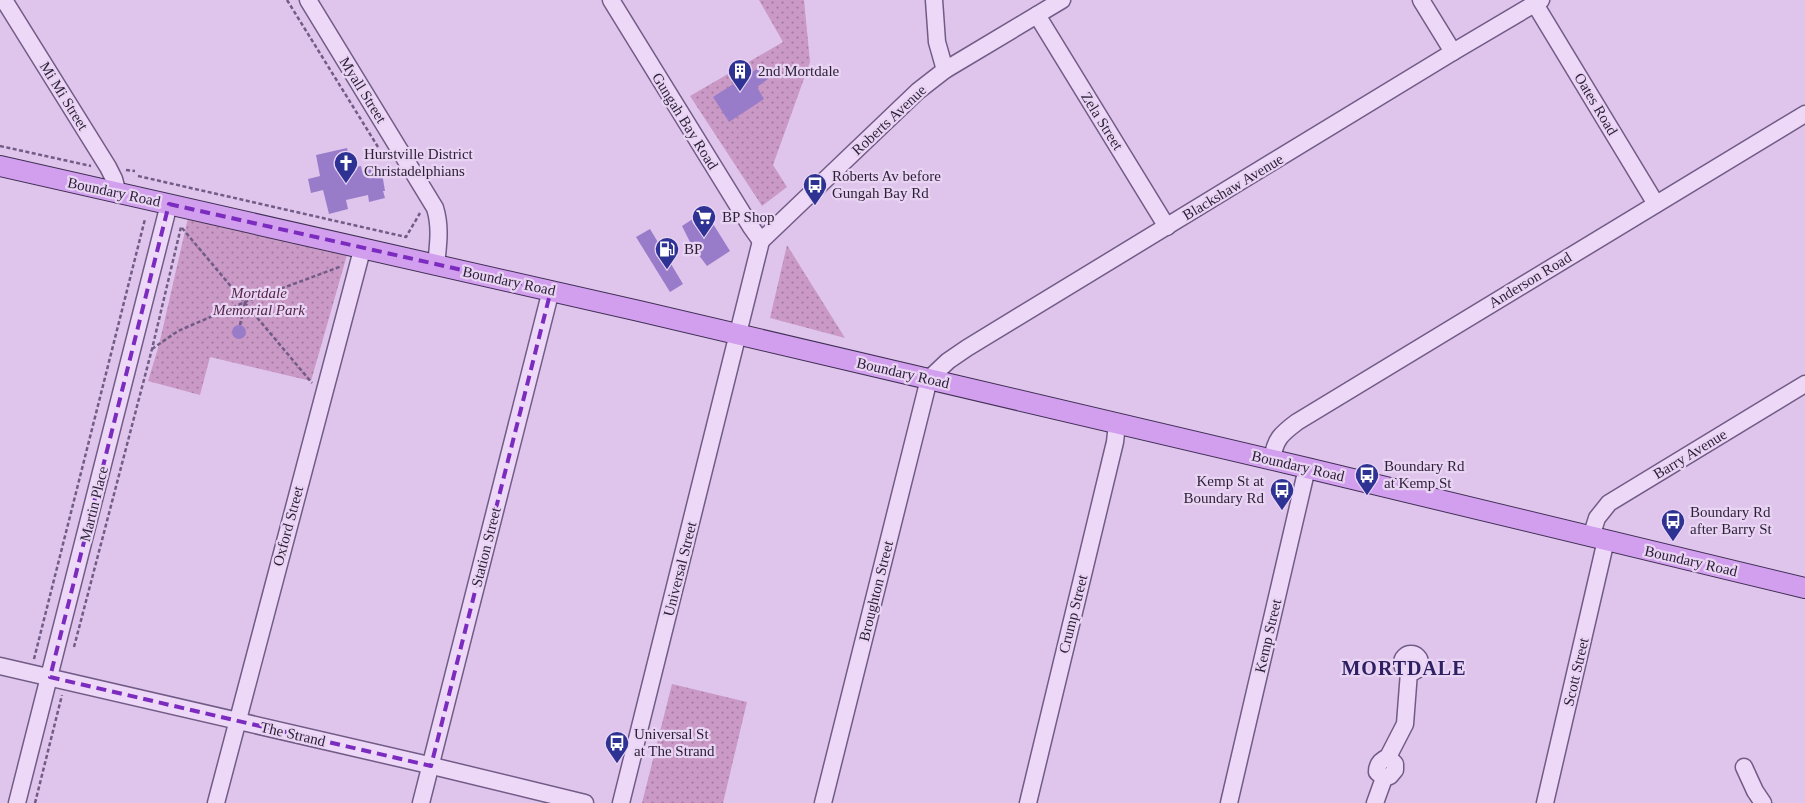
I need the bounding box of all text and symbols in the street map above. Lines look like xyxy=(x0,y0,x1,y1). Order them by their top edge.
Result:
street label: Myall Street xyxy=(336,54,390,127)
building icon: 2nd Mortdale xyxy=(727,58,753,92)
street label: Mi Mi Street xyxy=(37,59,92,134)
place label: 2nd Mortdale xyxy=(758,63,840,79)
street label: Gungah Bay Road xyxy=(649,70,721,173)
street label: Oates Road xyxy=(1571,70,1621,138)
street label: Roberts Avenue xyxy=(849,81,929,158)
street label: Zela Street xyxy=(1078,89,1127,154)
place label: Hurstville District Christadelphians xyxy=(364,146,474,179)
church icon: Hurstville District Christadelphians xyxy=(333,150,359,184)
street label: Blackshaw Avenue xyxy=(1180,151,1286,223)
place label: Roberts Av before Gungah Bay Rd xyxy=(832,168,941,201)
bus stop icon: Roberts Av before Gungah Bay Rd xyxy=(802,172,828,206)
street label: Boundary Road xyxy=(66,174,162,210)
supermarket icon: BP Shop xyxy=(691,204,717,238)
place label: BP Shop xyxy=(722,209,774,225)
fuel station icon: BP xyxy=(654,236,680,270)
place label: BP xyxy=(684,241,702,257)
street label: Anderson Road xyxy=(1486,249,1575,311)
street label: Boundary Road xyxy=(461,263,557,299)
park label: Mortdale Memorial Park xyxy=(212,285,305,318)
street label: Boundary Road xyxy=(855,355,951,392)
street label: Barry Avenue xyxy=(1650,426,1730,482)
street label: Boundary Road xyxy=(1250,448,1346,485)
place label: Boundary Rd at Kemp St xyxy=(1384,458,1465,491)
bus stop icon: Boundary Rd at Kemp St xyxy=(1354,462,1380,496)
street label: Martin Place xyxy=(77,464,111,543)
place label: Kemp St at Boundary Rd xyxy=(1184,473,1265,506)
bus stop icon: Kemp St at Boundary Rd xyxy=(1269,477,1295,511)
street label: Oxford Street xyxy=(270,483,307,568)
place label: Boundary Rd after Barry St xyxy=(1690,504,1772,537)
street label: Station Street xyxy=(468,505,504,588)
bus stop icon: Boundary Rd after Barry St xyxy=(1660,508,1686,542)
street label: Universal Street xyxy=(660,519,700,618)
street label: Broughton Street xyxy=(856,538,896,643)
street label: Boundary Road xyxy=(1643,543,1739,580)
street label: Crump Street xyxy=(1056,572,1091,655)
street label: Kemp Street xyxy=(1252,597,1284,675)
street label: Scott Street xyxy=(1560,635,1592,708)
district label: MORTDALE xyxy=(1341,657,1467,679)
street label: The Strand xyxy=(259,719,328,749)
place label: Universal St at The Strand xyxy=(634,726,715,759)
bus stop icon: Universal St at The Strand xyxy=(604,730,630,764)

